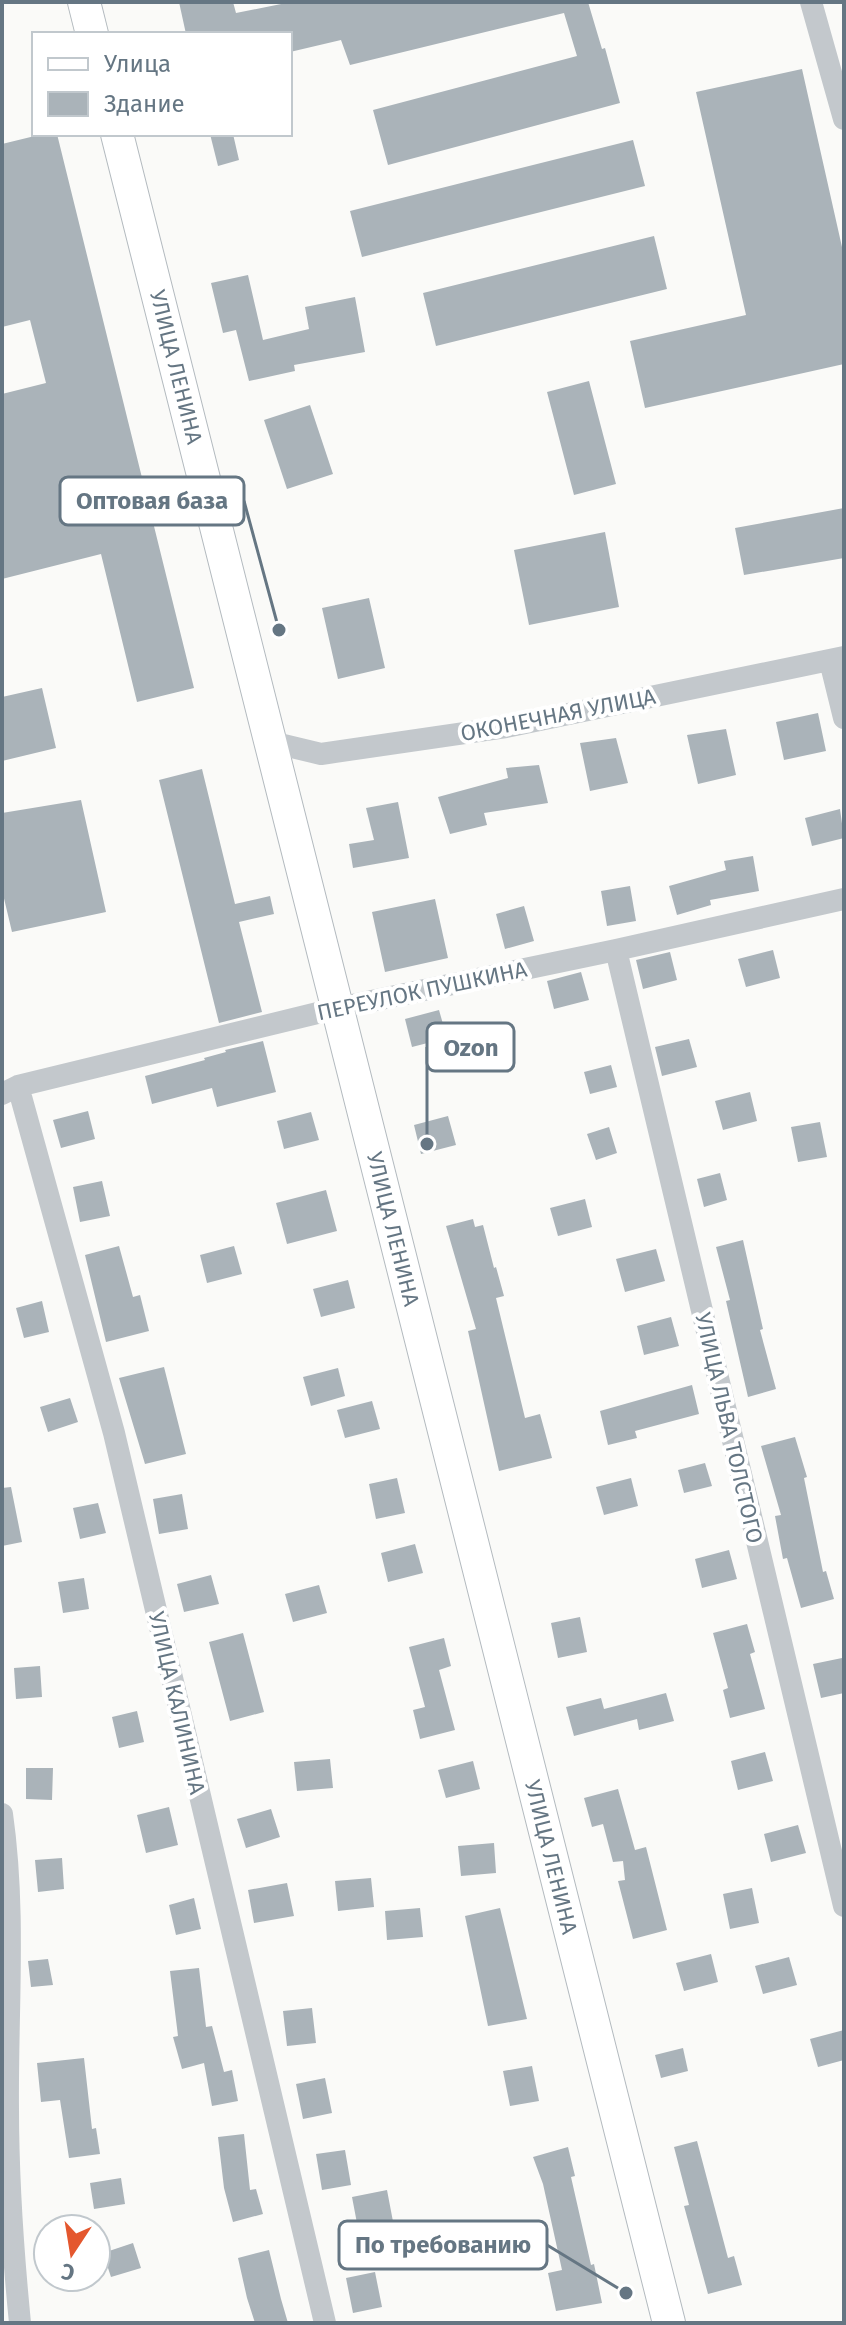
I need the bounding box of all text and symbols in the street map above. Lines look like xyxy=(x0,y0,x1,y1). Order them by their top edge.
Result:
legend xyxy=(32,32,292,136)
text: Улица xyxy=(104,50,171,78)
text: Здание xyxy=(104,90,185,118)
street label: УЛИЦА ЛЕНИНА xyxy=(144,287,208,447)
callout: Оптовая база xyxy=(60,477,244,525)
text: Оптовая база xyxy=(76,487,228,515)
street label: ОКОНЕЧНАЯ УЛИЦА xyxy=(458,683,658,747)
street label: ПЕРЕУЛОК ПУШКИНА xyxy=(315,955,530,1026)
callout: Ozon xyxy=(427,1023,514,1071)
text: Ozon xyxy=(443,1034,499,1062)
street label: УЛИЦА ЛЕНИНА xyxy=(361,1149,425,1309)
street label: УЛИЦА ЛЬВА ТОЛСТОГО xyxy=(689,1310,769,1546)
street label: УЛИЦА КАЛИНИНА xyxy=(143,1609,211,1797)
street label: УЛИЦА ЛЕНИНА xyxy=(519,1777,583,1937)
north arrow xyxy=(32,2213,112,2293)
callout: По требованию xyxy=(339,2221,547,2269)
text: По требованию xyxy=(355,2231,531,2259)
text: С xyxy=(59,2257,77,2287)

